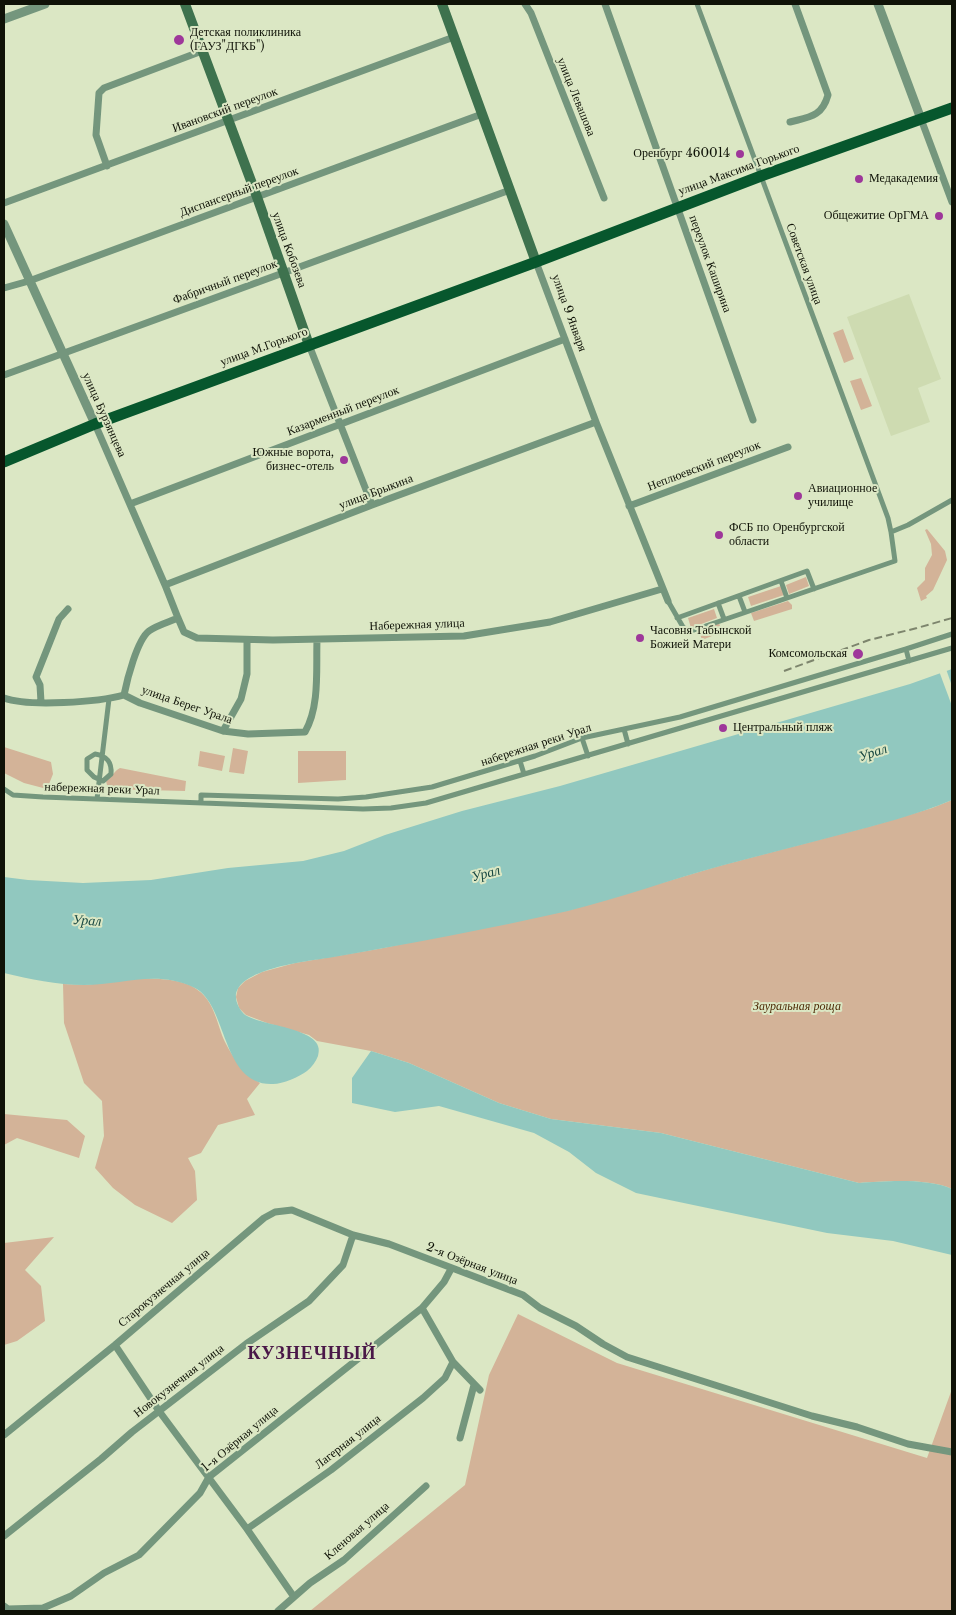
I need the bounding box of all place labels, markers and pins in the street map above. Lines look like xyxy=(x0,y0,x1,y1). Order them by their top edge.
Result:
place label: Детская поликлиника (ГАУЗ"ДГКБ") xyxy=(190,26,301,54)
marker: Детская поликлиника (ГАУЗ"ДГКБ") xyxy=(172,33,186,47)
place label: Оренбург 460014 xyxy=(633,147,730,161)
marker: Оренбург 460014 xyxy=(734,148,746,160)
place label: Медакадемия xyxy=(869,172,938,186)
marker: Медакадемия xyxy=(853,173,865,185)
place label: Общежитие ОрГМА xyxy=(824,209,929,223)
marker: Общежитие ОрГМА xyxy=(933,210,945,222)
place label: Южные ворота, бизнес-отель xyxy=(253,446,334,474)
marker: Южные ворота, бизнес-отель xyxy=(338,454,350,466)
place label: Авиационное училище xyxy=(808,482,877,510)
marker: Авиационное училище xyxy=(792,490,804,502)
place label: ФСБ по Оренбургской области xyxy=(729,521,845,549)
marker: ФСБ по Оренбургской области xyxy=(713,529,725,541)
place label: Часовня Табынской Божией Матери xyxy=(650,624,751,652)
marker: Часовня Табынской Божией Матери xyxy=(634,632,646,644)
place label: Комсомольская xyxy=(768,647,847,661)
marker: Комсомольская xyxy=(851,647,865,661)
place label: Центральный пляж xyxy=(733,721,832,735)
marker: Центральный пляж xyxy=(717,722,729,734)

